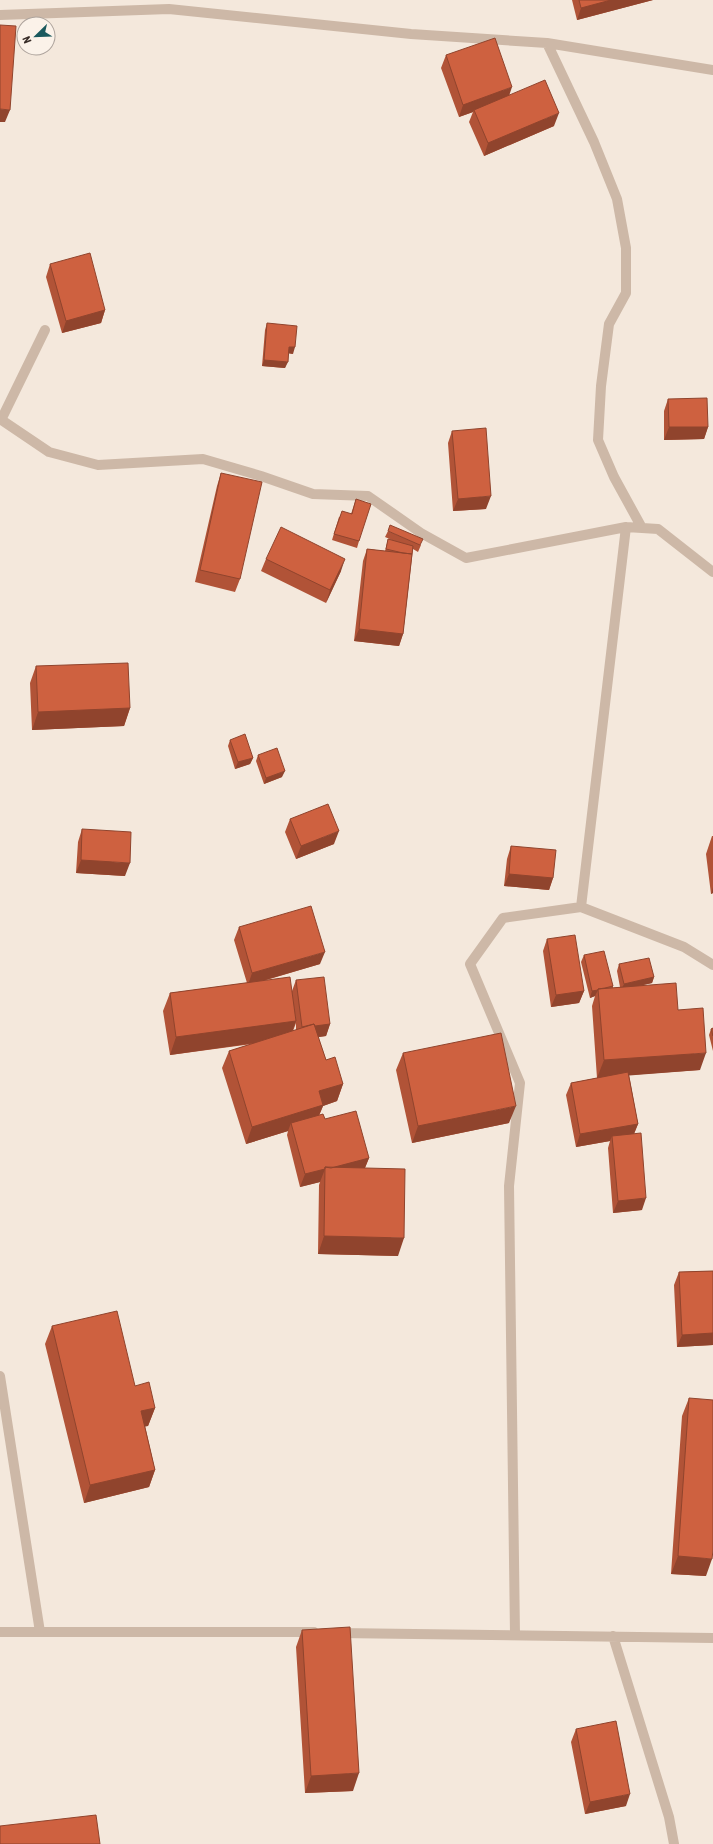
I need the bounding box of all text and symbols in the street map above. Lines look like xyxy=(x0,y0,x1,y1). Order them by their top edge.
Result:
north arrow xyxy=(16,16,56,56)
text: N xyxy=(20,35,34,45)

